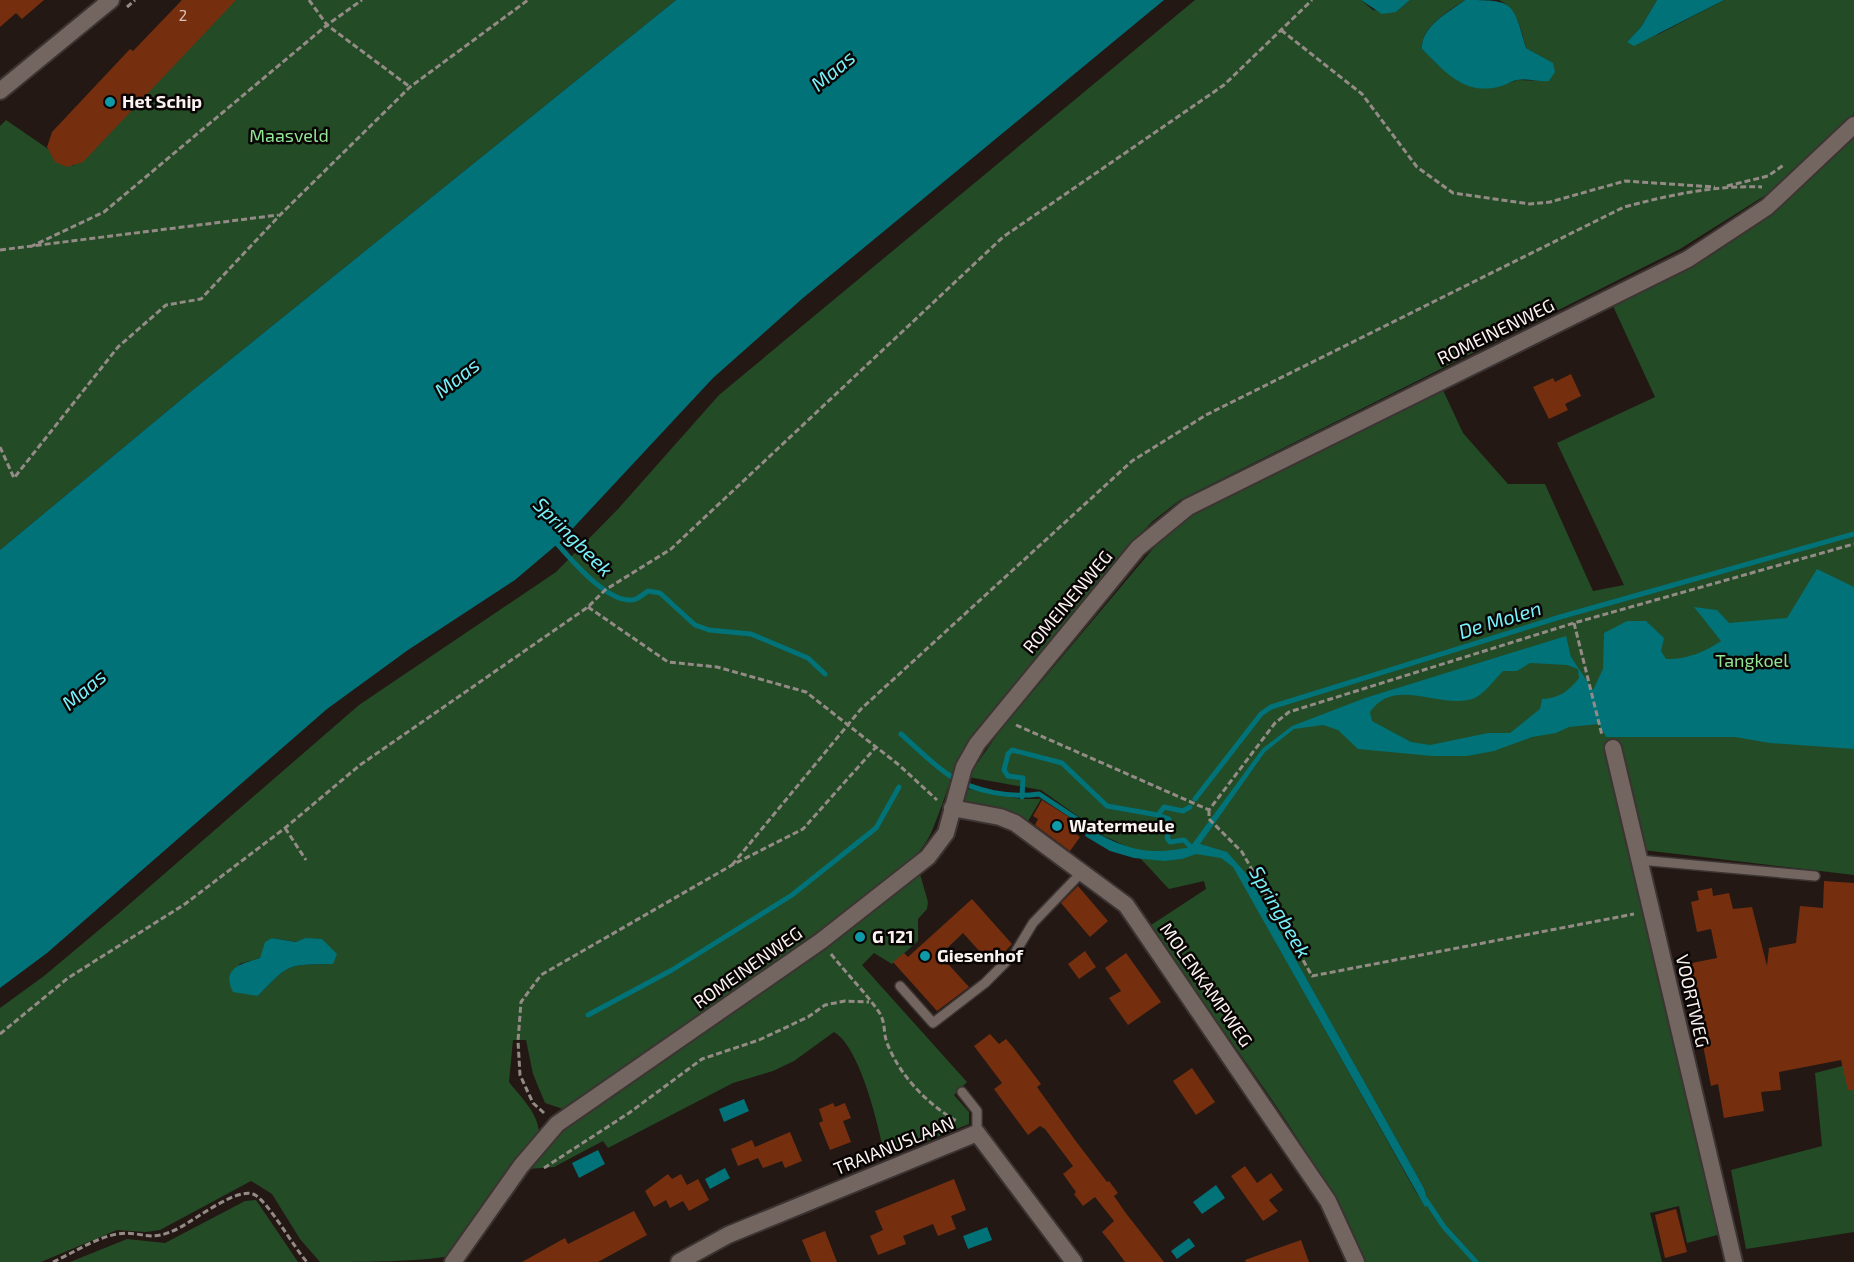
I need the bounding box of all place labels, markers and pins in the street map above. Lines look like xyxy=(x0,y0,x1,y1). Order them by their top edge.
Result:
place label: Het Schip xyxy=(122,90,202,112)
marker: Het Schip xyxy=(103,95,117,109)
place label: Watermeule xyxy=(1069,814,1175,836)
marker: Watermeule xyxy=(1050,819,1064,833)
place label: G 121 xyxy=(872,925,914,947)
marker: G 121 xyxy=(853,930,867,944)
place label: Giesenhof xyxy=(937,944,1024,966)
marker: Giesenhof xyxy=(918,949,932,963)

